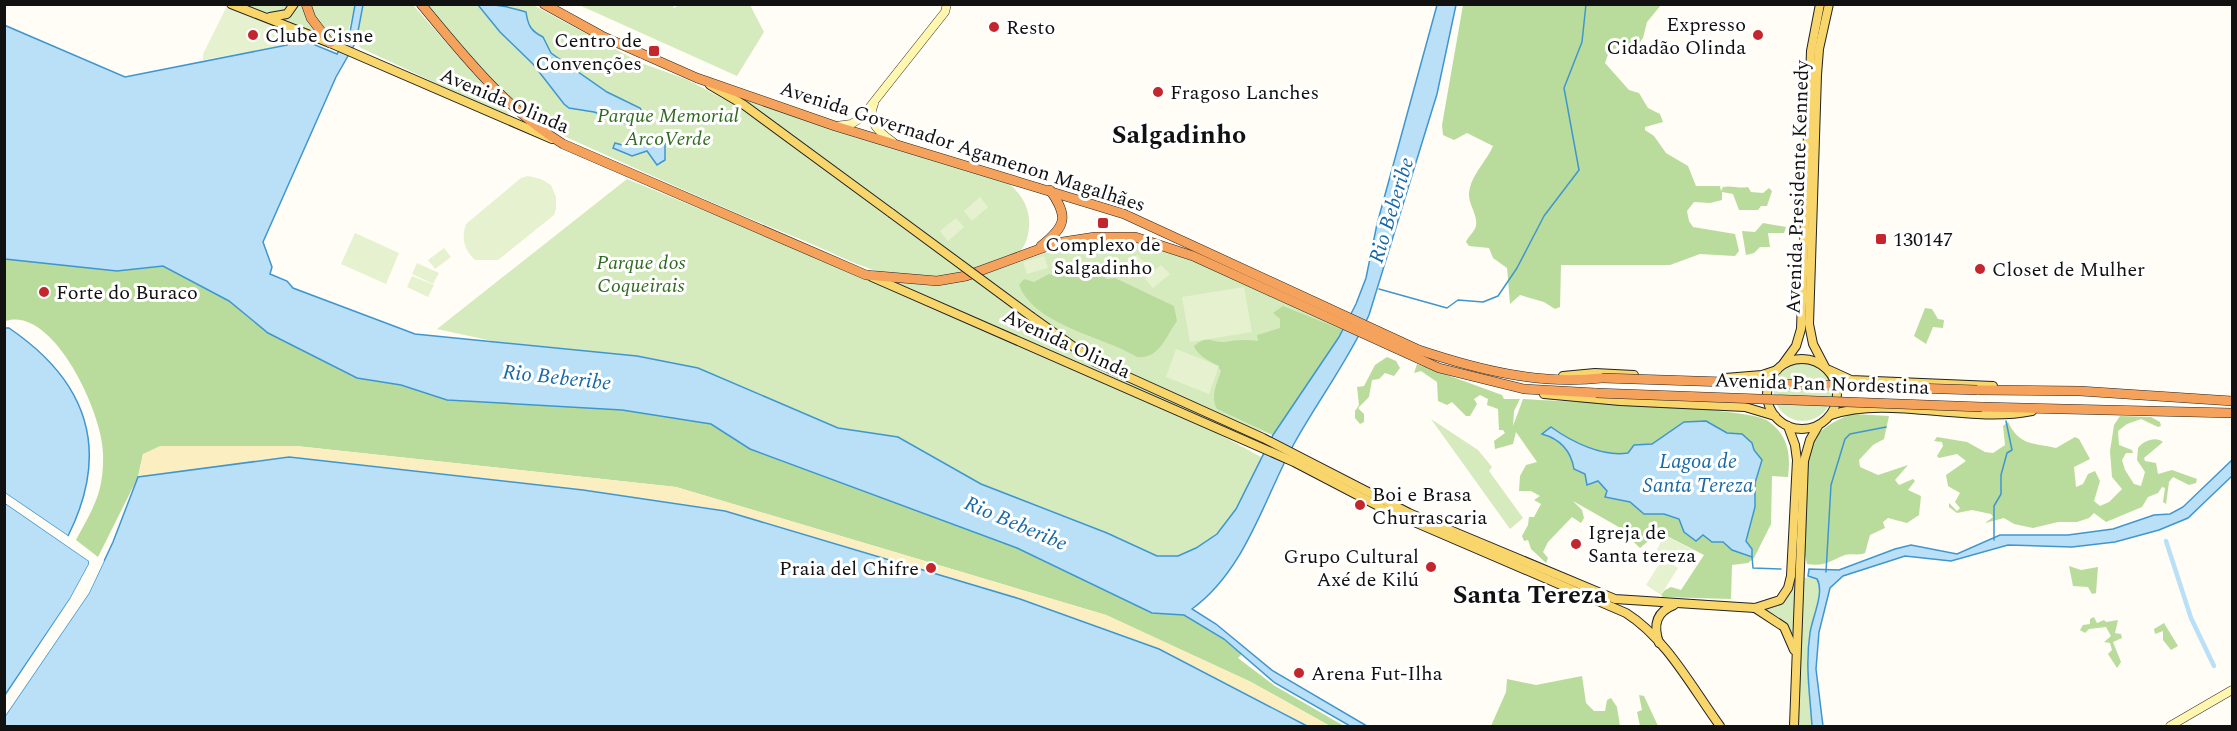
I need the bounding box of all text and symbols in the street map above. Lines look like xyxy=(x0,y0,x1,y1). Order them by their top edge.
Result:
place label: Expresso Cidadão Olinda xyxy=(1607,10,1746,63)
place label: Resto xyxy=(1006,13,1055,43)
marker: Resto xyxy=(987,20,1001,34)
place label: Clube Cisne xyxy=(265,21,373,51)
place label: Centro de Convenções xyxy=(536,26,642,79)
marker: Clube Cisne xyxy=(246,28,260,42)
marker: Expresso Cidadão Olinda xyxy=(1751,28,1765,42)
marker: Centro de Convenções xyxy=(647,44,661,58)
street label: Avenida Presidente Kennedy xyxy=(1779,58,1817,314)
street label: Avenida Olinda xyxy=(435,60,574,142)
street label: Avenida Governador Agamenon Magalhães xyxy=(776,74,1149,220)
place label: Fragoso Lanches xyxy=(1170,78,1319,108)
marker: Fragoso Lanches xyxy=(1151,85,1165,99)
park label: Parque Memorial ArcoVerde xyxy=(597,101,739,154)
district label: Salgadinho xyxy=(1112,115,1246,155)
water label: Rio Beberibe xyxy=(1361,153,1423,267)
marker: Complexo de Salgadinho xyxy=(1096,216,1110,230)
place label: 130147 xyxy=(1893,225,1953,255)
place label: Complexo de Salgadinho xyxy=(1045,230,1161,283)
marker: 130147 xyxy=(1874,232,1888,246)
park label: Parque dos Coqueirais xyxy=(596,248,686,301)
place label: Closet de Mulher xyxy=(1992,255,2145,285)
marker: Closet de Mulher xyxy=(1973,262,1987,276)
place label: Forte do Buraco xyxy=(56,278,198,308)
marker: Forte do Buraco xyxy=(37,285,51,299)
street label: Avenida Olinda xyxy=(998,301,1136,387)
water label: Rio Beberibe xyxy=(501,356,613,400)
street label: Avenida Pan Nordestina xyxy=(1714,365,1930,403)
water label: Lagoa de Santa Tereza xyxy=(1643,446,1754,502)
place label: Boi e Brasa Churrascaria xyxy=(1372,480,1487,533)
water label: Rio Beberibe xyxy=(959,488,1072,560)
marker: Boi e Brasa Churrascaria xyxy=(1353,498,1367,512)
place label: Igreja de Santa tereza xyxy=(1588,518,1696,571)
marker: Igreja de Santa tereza xyxy=(1569,537,1583,551)
place label: Grupo Cultural Axé de Kilú xyxy=(1284,542,1419,595)
place label: Praia del Chifre xyxy=(779,554,919,584)
marker: Grupo Cultural Axé de Kilú xyxy=(1424,560,1438,574)
marker: Praia del Chifre xyxy=(924,561,938,575)
district label: Santa Tereza xyxy=(1453,575,1608,615)
place label: Arena Fut-Ilha xyxy=(1311,659,1443,689)
marker: Arena Fut-Ilha xyxy=(1292,666,1306,680)

